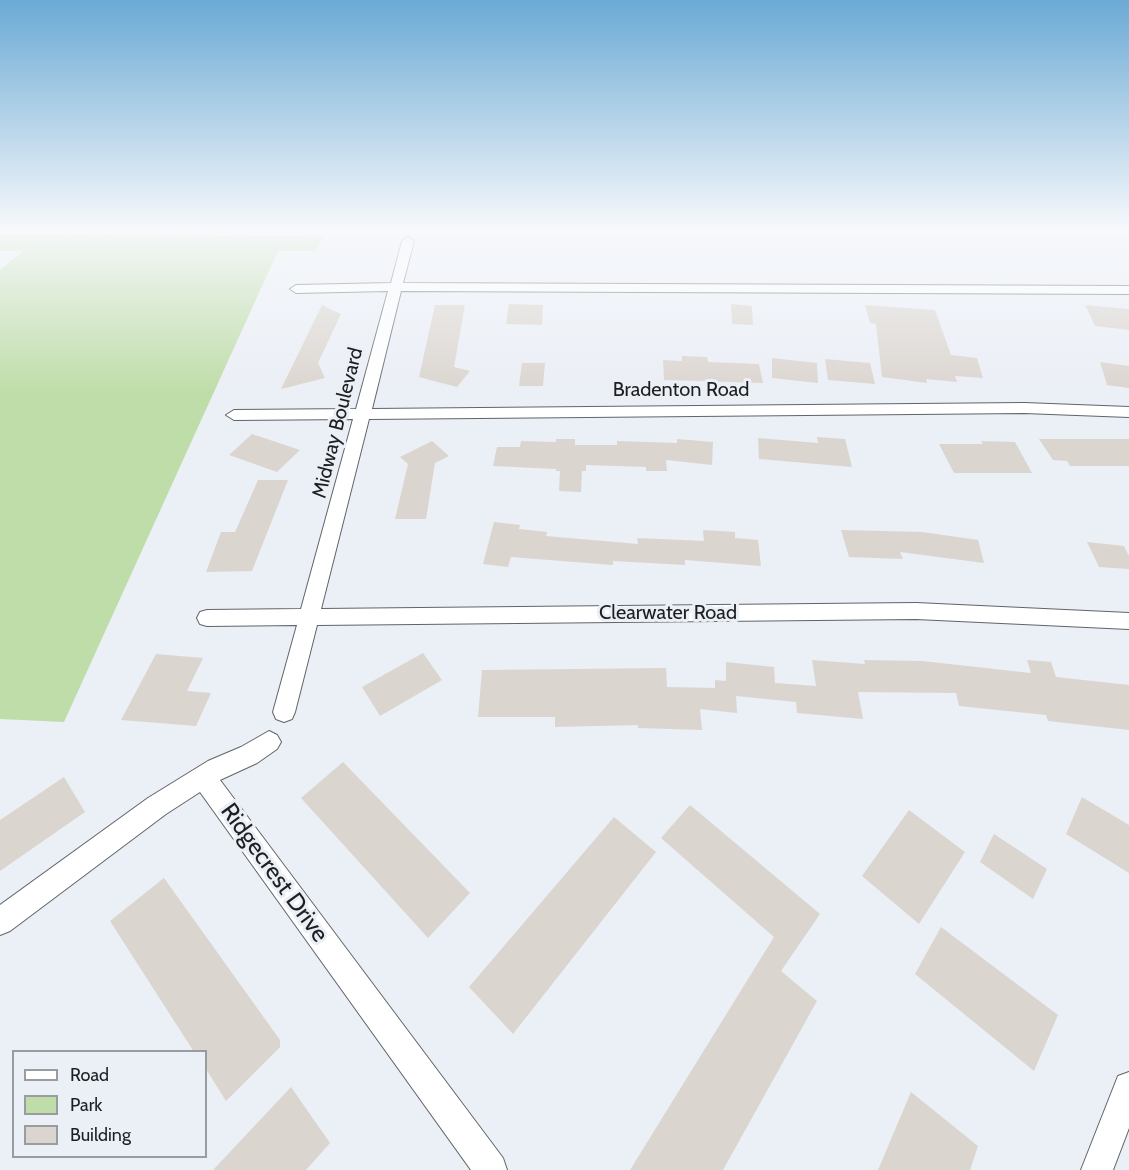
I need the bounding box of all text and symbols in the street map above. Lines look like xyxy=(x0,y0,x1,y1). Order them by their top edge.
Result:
street label: Midway Boulevard xyxy=(308,345,368,501)
street label: Bradenton Road xyxy=(613,378,749,402)
street label: Clearwater Road xyxy=(599,601,737,625)
street label: Ridgecrest Drive xyxy=(214,798,334,948)
legend xyxy=(12,1050,207,1158)
text: Road xyxy=(70,1064,109,1086)
text: Park xyxy=(70,1094,102,1116)
text: Building xyxy=(70,1124,131,1146)

